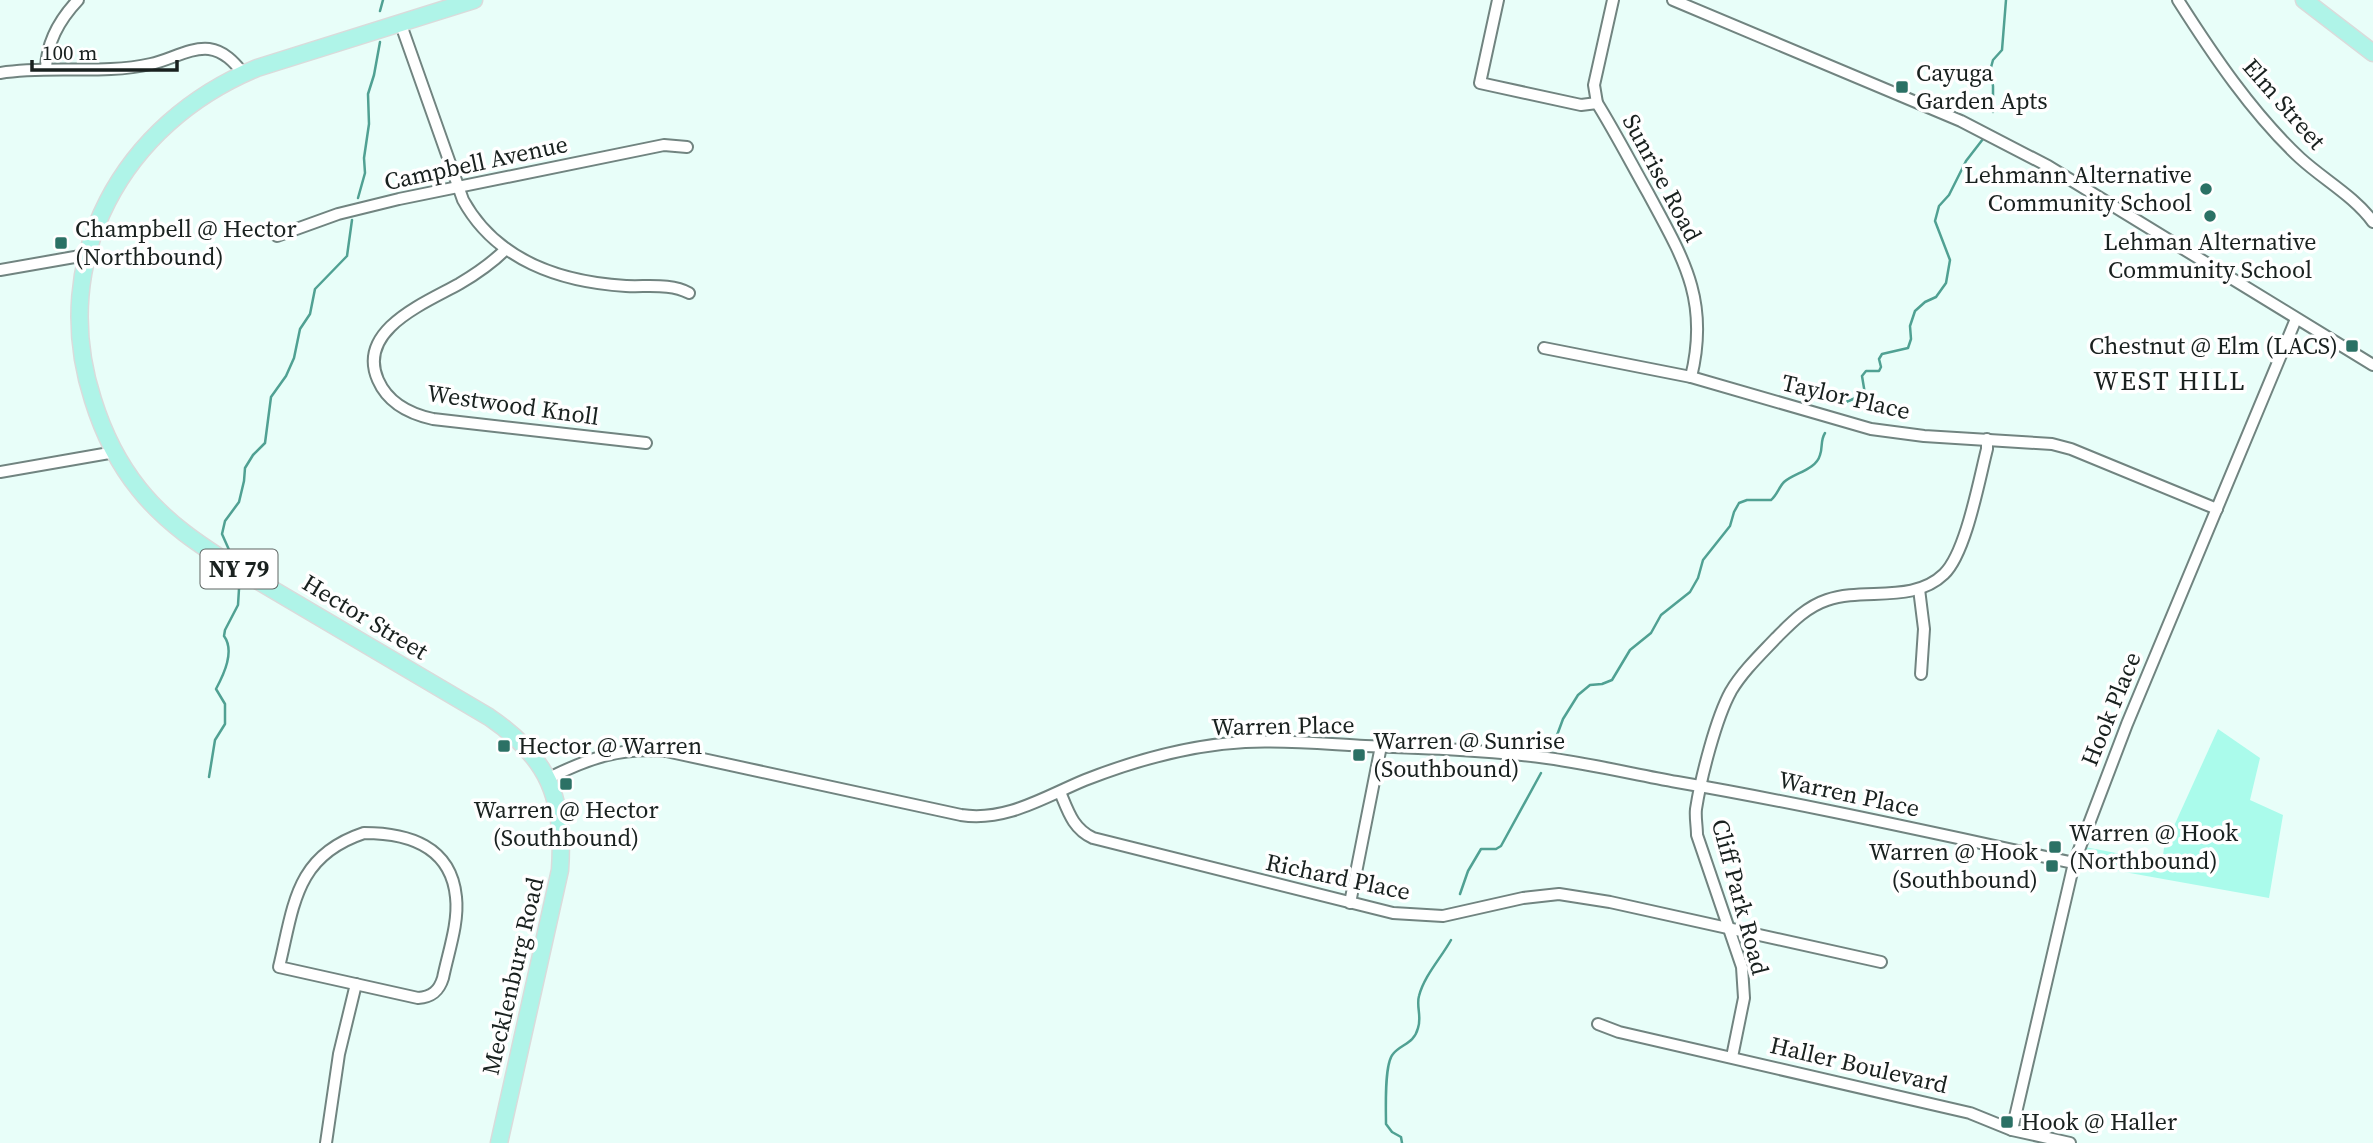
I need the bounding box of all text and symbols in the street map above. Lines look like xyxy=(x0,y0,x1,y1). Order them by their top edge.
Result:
scale bar xyxy=(32,28,177,72)
text: 100 m xyxy=(42,38,97,67)
street label: Elm Street xyxy=(2236,51,2333,156)
place label: Cayuga Garden Apts xyxy=(1916,56,2048,117)
marker: Cayuga Garden Apts xyxy=(1894,79,1910,95)
street label: Sunrise Road xyxy=(1615,108,1710,248)
street label: Campbell Avenue xyxy=(381,127,571,198)
place label: Lehmann Alternative Community School xyxy=(1964,158,2192,219)
marker: Lehmann Alternative Community School xyxy=(2198,181,2214,197)
marker: Lehman Alternative Community School xyxy=(2202,208,2218,224)
place label: Champbell @ Hector (Northbound) xyxy=(75,212,297,273)
place label: Lehman Alternative Community School xyxy=(2103,225,2317,286)
marker: Champbell @ Hector (Northbound) xyxy=(53,235,69,251)
place label: Chestnut @ Elm (LACS) xyxy=(2089,329,2338,362)
marker: Chestnut @ Elm (LACS) xyxy=(2344,338,2360,354)
district label: WEST HILL xyxy=(2093,363,2247,399)
street label: Taylor Place xyxy=(1779,366,1913,427)
street label: Westwood Knoll xyxy=(425,376,601,433)
road number: NY 79 xyxy=(201,550,278,589)
street label: Hector Street xyxy=(296,566,434,667)
street label: Hook Place xyxy=(2073,647,2148,771)
street label: Warren Place xyxy=(1211,708,1355,743)
place label: Warren @ Sunrise (Southbound) xyxy=(1373,724,1565,785)
place label: Hector @ Warren xyxy=(518,729,702,762)
marker: Hector @ Warren xyxy=(496,738,512,754)
marker: Warren @ Sunrise (Southbound) xyxy=(1351,747,1367,763)
street label: Warren Place xyxy=(1776,762,1923,825)
marker: Warren @ Hector (Southbound) xyxy=(558,776,574,792)
place label: Warren @ Hector (Southbound) xyxy=(473,793,659,854)
street label: Cliff Park Road xyxy=(1704,815,1777,979)
place label: Warren @ Hook (Northbound) xyxy=(2069,816,2239,877)
place label: Warren @ Hook (Southbound) xyxy=(1869,835,2039,896)
marker: Warren @ Hook (Northbound) xyxy=(2047,839,2063,855)
street label: Richard Place xyxy=(1263,845,1413,908)
marker: Warren @ Hook (Southbound) xyxy=(2044,858,2060,874)
street label: Mecklenburg Road xyxy=(474,873,551,1078)
street label: Haller Boulevard xyxy=(1767,1028,1952,1101)
place label: Hook @ Haller xyxy=(2021,1105,2177,1138)
marker: Hook @ Haller xyxy=(1999,1114,2015,1130)

